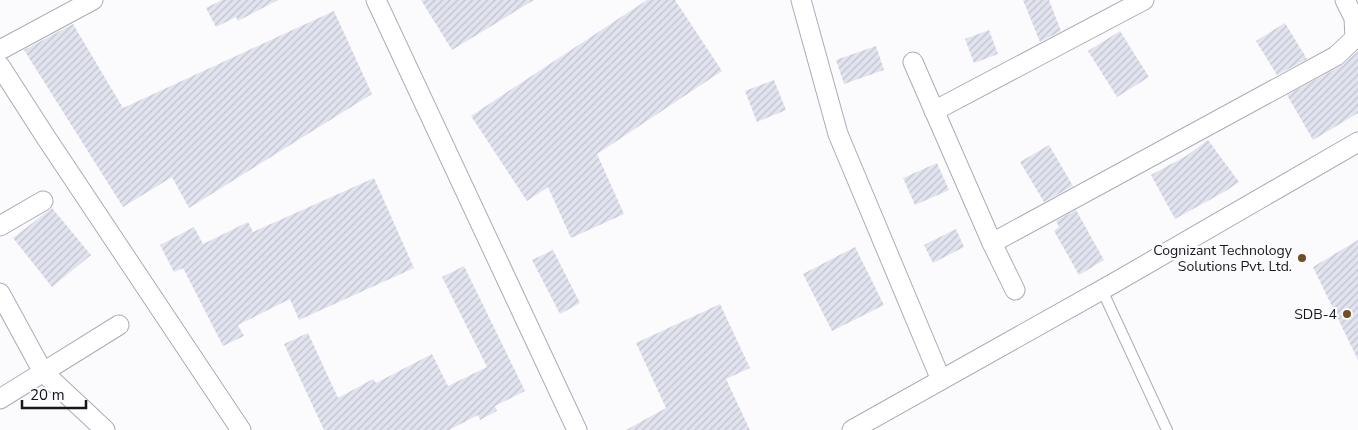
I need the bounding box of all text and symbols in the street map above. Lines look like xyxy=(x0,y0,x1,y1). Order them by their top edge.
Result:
place label: Cognizant Technology Solutions Pvt. Ltd. xyxy=(1153,241,1293,276)
marker: Cognizant Technology Solutions Pvt. Ltd. xyxy=(1296,252,1308,264)
place label: SDB-4 xyxy=(1294,305,1337,324)
marker: SDB-4 xyxy=(1341,308,1353,320)
scale bar xyxy=(22,378,86,410)
text: 20 m xyxy=(30,385,65,405)

